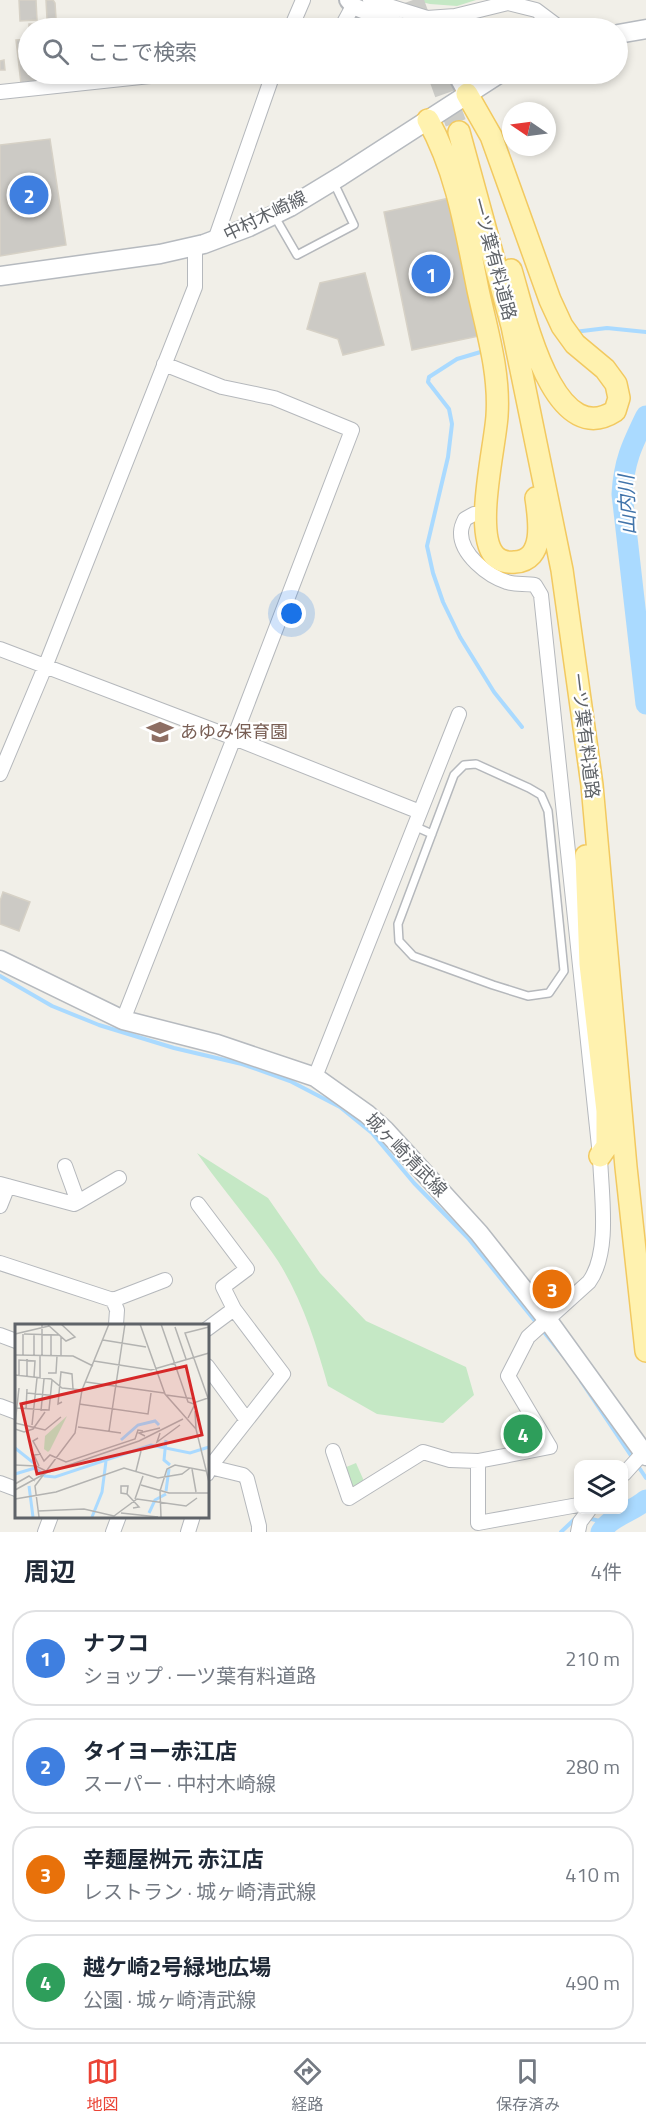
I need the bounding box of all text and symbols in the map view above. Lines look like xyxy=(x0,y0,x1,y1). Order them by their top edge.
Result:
search box xyxy=(18,18,628,84)
icon: search xyxy=(39,35,72,68)
text: ここで検索 xyxy=(87,35,197,69)
north arrow xyxy=(502,102,556,156)
pin: 2 xyxy=(9,172,48,218)
street label: 中村木崎線 xyxy=(218,184,311,247)
street label: 一ツ葉有料道路 xyxy=(465,195,524,323)
pin: 1 xyxy=(412,252,450,296)
water label: 山内川 xyxy=(610,472,643,536)
your location xyxy=(277,599,306,628)
street label: 一ツ葉有料道路 xyxy=(564,672,607,800)
school or university icon: あゆみ保育園 xyxy=(145,717,175,747)
place label: あゆみ保育園 xyxy=(180,718,288,745)
street label: 城ヶ崎清武線 xyxy=(359,1106,454,1203)
pin: 3 xyxy=(532,1266,572,1312)
inset map xyxy=(15,1324,208,1517)
pin: 4 xyxy=(504,1412,542,1456)
map controls xyxy=(574,1460,628,1514)
button: layers xyxy=(574,1460,628,1514)
text: 周辺 xyxy=(24,1552,76,1591)
text: 4件 xyxy=(591,1556,622,1587)
text: ナフコ xyxy=(83,1626,149,1660)
text: 1 xyxy=(40,1643,51,1674)
text: 210 m xyxy=(565,1643,620,1674)
text: ショップ · 一ツ葉有料道路 xyxy=(83,1660,316,1691)
text: タイヨー赤江店 xyxy=(83,1734,237,1768)
text: 2 xyxy=(40,1751,51,1782)
text: 280 m xyxy=(565,1751,620,1782)
text: スーパー · 中村木崎線 xyxy=(83,1768,276,1799)
text: 辛麺屋桝元 赤江店 xyxy=(83,1842,264,1876)
text: 3 xyxy=(40,1859,51,1890)
text: 410 m xyxy=(565,1859,620,1890)
text: レストラン · 城ヶ崎清武線 xyxy=(83,1876,316,1907)
text: 越ケ崎2号緑地広場 xyxy=(83,1950,271,1984)
text: 4 xyxy=(40,1967,51,1998)
text: 490 m xyxy=(565,1967,620,1998)
text: 公園 · 城ヶ崎清武線 xyxy=(83,1984,256,2015)
tab: 地図 xyxy=(86,2055,119,2116)
tab: 経路 xyxy=(291,2055,324,2116)
tab: 保存済み xyxy=(496,2055,560,2116)

